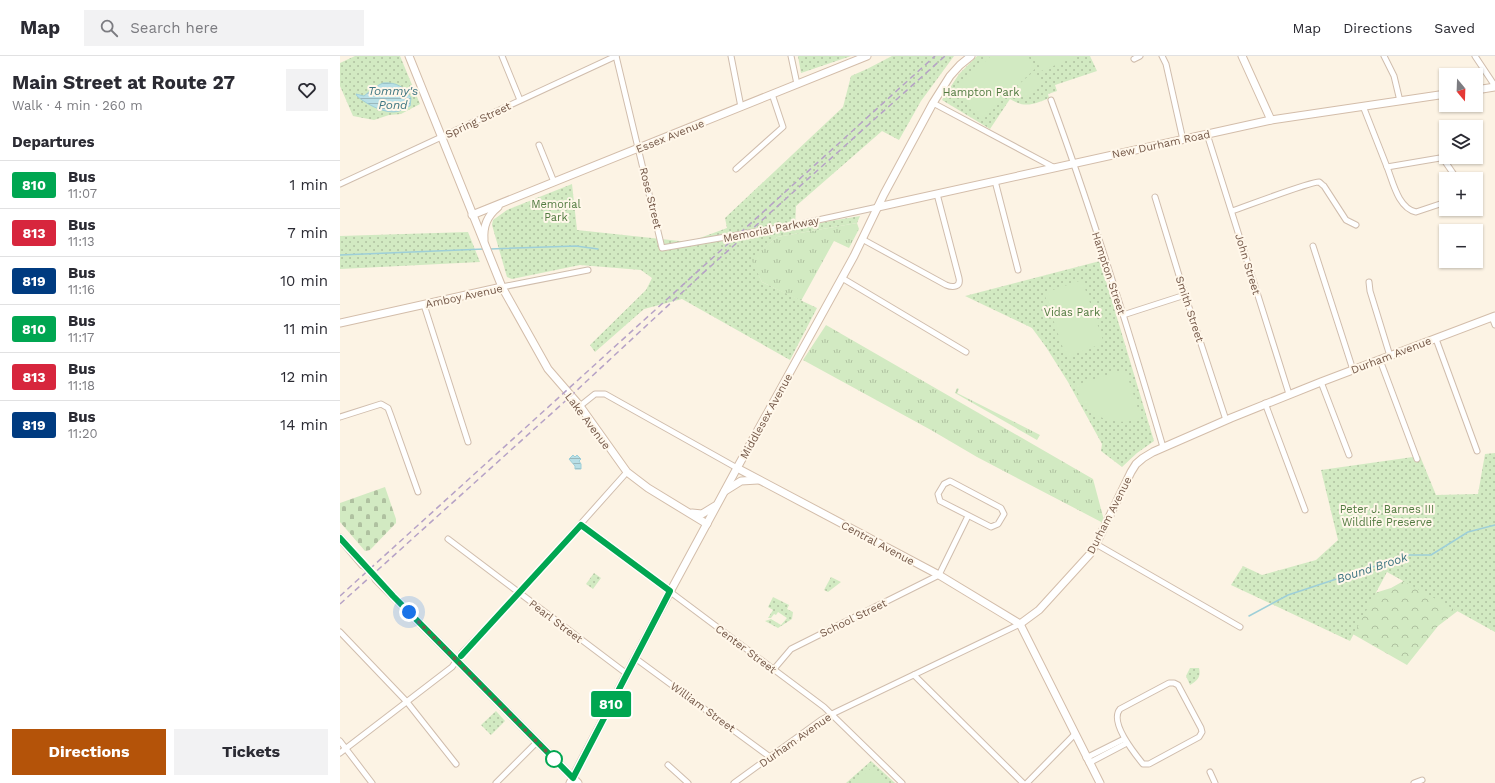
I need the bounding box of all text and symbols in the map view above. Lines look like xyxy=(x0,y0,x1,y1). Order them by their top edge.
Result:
search box xyxy=(84,10,364,46)
text: Map xyxy=(20,16,60,39)
icon: search xyxy=(98,17,120,39)
text: Search here xyxy=(130,19,218,37)
text: Map xyxy=(1293,20,1321,36)
text: Directions xyxy=(1343,20,1412,36)
text: Saved xyxy=(1434,20,1475,36)
north arrow xyxy=(1439,68,1483,112)
map controls xyxy=(1439,68,1483,268)
button: heart xyxy=(286,69,328,111)
text: Main Street at Route 27 xyxy=(12,71,235,94)
water label: Tommy's Pond xyxy=(368,84,418,112)
park label: Hampton Park xyxy=(943,86,1019,99)
text: Walk · 4 min · 260 m xyxy=(12,98,143,113)
street label: Spring Street xyxy=(443,99,513,141)
street label: Essex Avenue xyxy=(634,117,706,156)
button: layers xyxy=(1439,120,1483,164)
street label: New Durham Road xyxy=(1111,128,1211,161)
text: Departures xyxy=(12,133,95,151)
street label: Rose Street xyxy=(637,166,665,231)
text: Bus xyxy=(68,168,96,186)
button: + xyxy=(1439,172,1483,216)
text: 1 min xyxy=(289,176,328,194)
text: 810 xyxy=(22,177,46,193)
text: 11:07 xyxy=(68,186,97,201)
park label: Memorial Park xyxy=(531,198,582,224)
street label: Memorial Parkway xyxy=(722,214,820,245)
text: Bus xyxy=(68,216,96,234)
text: 7 min xyxy=(287,224,328,242)
button: − xyxy=(1439,224,1483,268)
text: 813 xyxy=(22,225,46,241)
street label: Hampton Street xyxy=(1089,230,1128,317)
street label: John Street xyxy=(1232,232,1263,297)
text: 11:13 xyxy=(68,234,95,249)
text: Bus xyxy=(68,264,96,282)
text: 10 min xyxy=(280,272,328,290)
text: 819 xyxy=(22,273,46,289)
street label: Smith Street xyxy=(1173,274,1206,344)
text: 11:16 xyxy=(68,282,95,297)
street label: Amboy Avenue xyxy=(424,282,504,311)
park label: Vidas Park xyxy=(1044,306,1100,319)
text: Bus xyxy=(68,312,96,330)
text: 11 min xyxy=(284,320,328,338)
text: 810 xyxy=(22,321,46,337)
text: 11:17 xyxy=(68,330,94,345)
street label: Durham Avenue xyxy=(1349,334,1433,377)
text: Bus xyxy=(68,360,96,378)
text: 12 min xyxy=(281,368,328,386)
text: 813 xyxy=(22,369,46,385)
street label: Middlesex Avenue xyxy=(738,371,795,461)
text: 11:18 xyxy=(68,378,95,393)
street label: Lake Avenue xyxy=(562,390,613,452)
text: Bus xyxy=(68,408,96,426)
text: 14 min xyxy=(280,416,328,434)
text: 819 xyxy=(22,417,46,433)
text: 11:20 xyxy=(68,426,98,441)
street label: Durham Avenue xyxy=(1084,474,1135,556)
park label: Peter J. Barnes III Wildlife Preserve xyxy=(1340,503,1434,529)
street label: Central Avenue xyxy=(839,519,917,568)
water label: Bound Brook xyxy=(1335,550,1410,586)
street label: School Street xyxy=(818,596,889,640)
street label: Pearl Street xyxy=(526,597,585,646)
your location xyxy=(399,602,419,622)
street label: Center Street xyxy=(713,622,779,677)
street label: William Street xyxy=(668,680,738,735)
line badge: 810 xyxy=(588,691,634,717)
text: 810 xyxy=(599,696,623,712)
street label: Durham Avenue xyxy=(757,711,834,770)
button: Directions xyxy=(12,729,166,775)
button: Tickets xyxy=(174,729,328,775)
unlabelled marker xyxy=(545,750,563,768)

